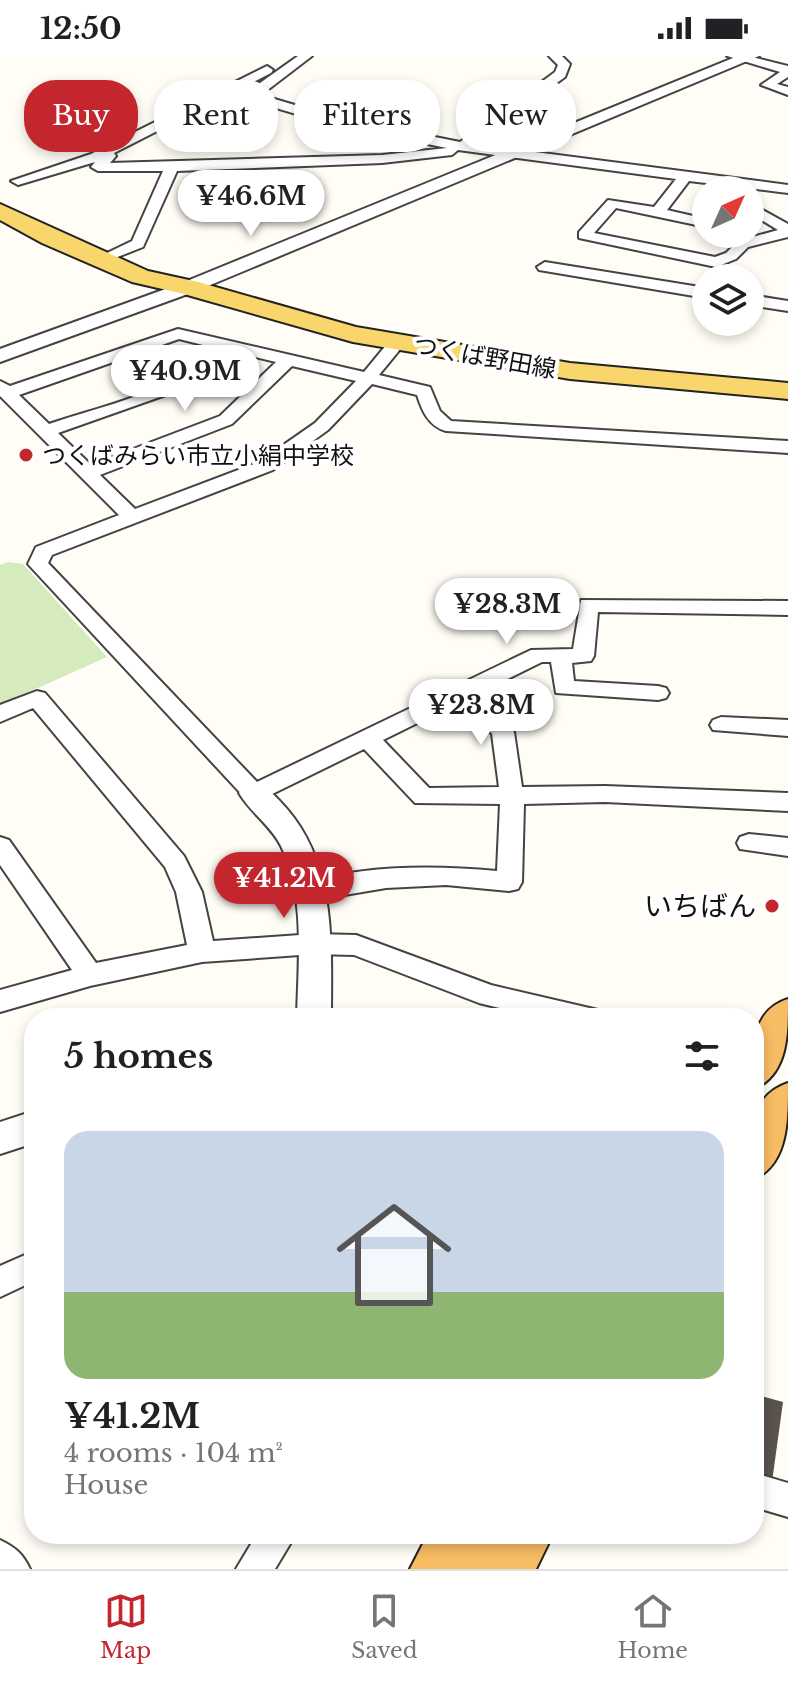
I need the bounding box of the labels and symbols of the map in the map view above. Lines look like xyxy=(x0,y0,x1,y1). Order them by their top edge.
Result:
pin: ¥46.6M xyxy=(186,170,316,238)
north arrow xyxy=(692,176,764,248)
street label: つくば野田線 xyxy=(412,330,558,384)
pin: ¥40.9M xyxy=(120,345,250,413)
place label: つくばみらい市立小絹中学校 xyxy=(42,441,354,470)
marker: つくばみらい市立小絹中学校 xyxy=(17,446,35,464)
pin: ¥28.3M xyxy=(442,578,572,646)
pin: ¥23.8M xyxy=(416,679,546,747)
pin: ¥41.2M xyxy=(219,852,349,920)
place label: いちばん xyxy=(644,889,756,924)
marker: いちばん xyxy=(763,897,781,915)

